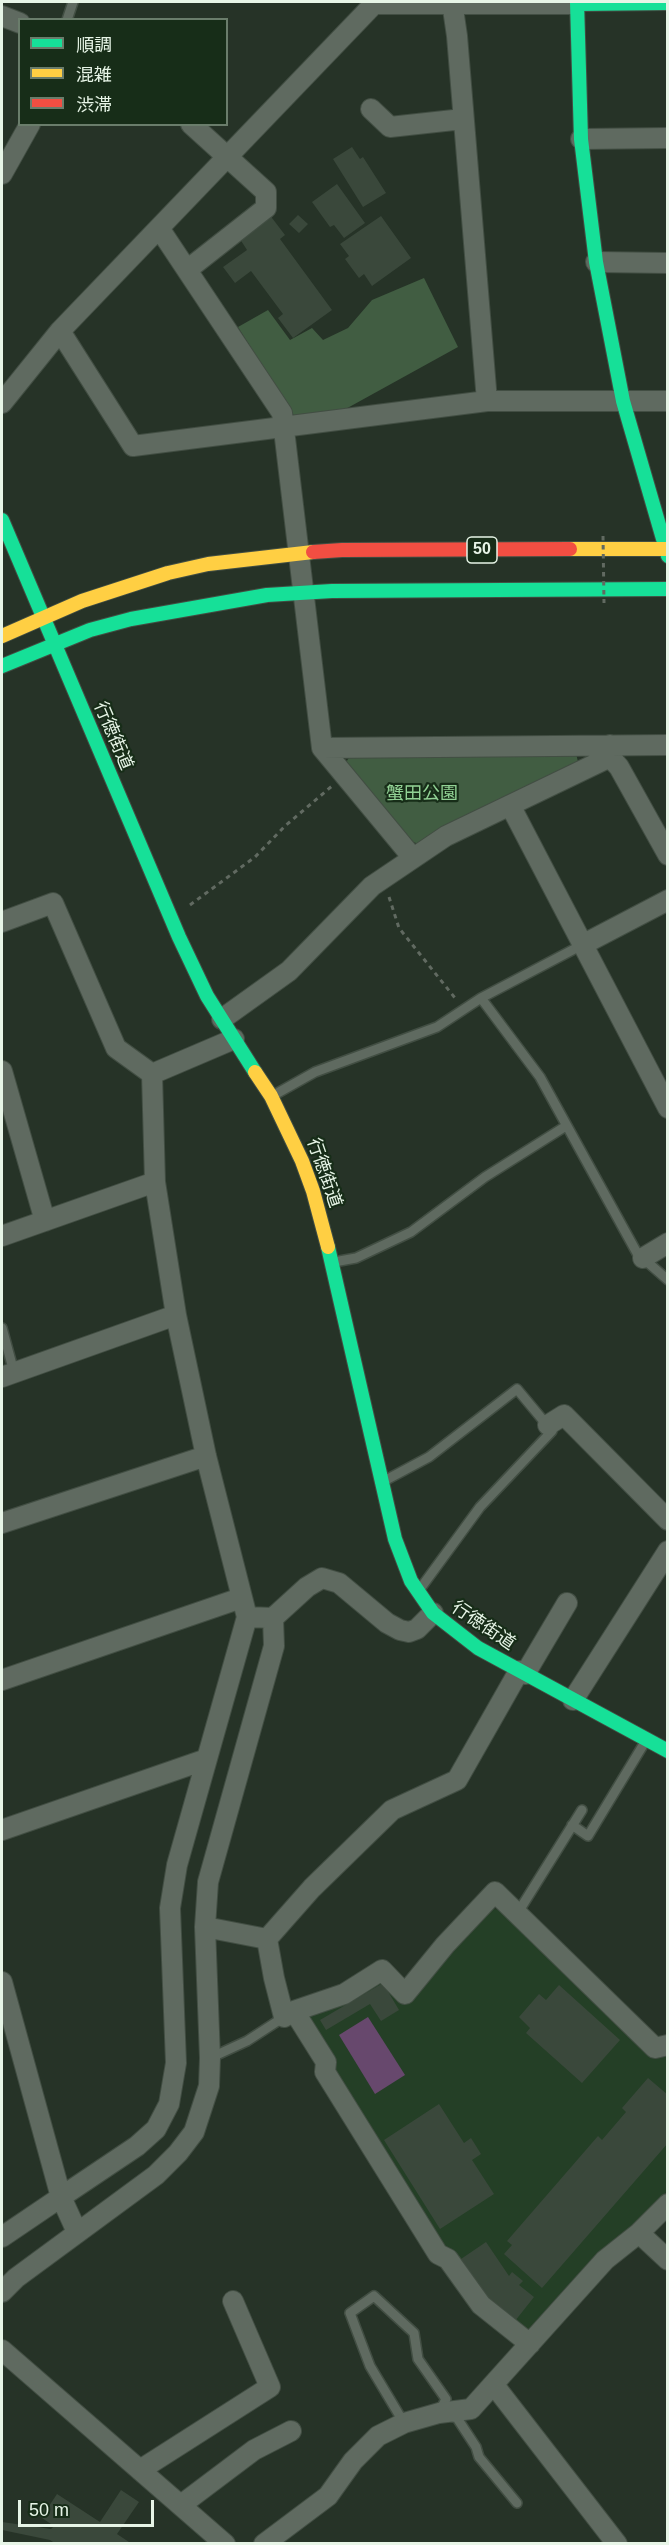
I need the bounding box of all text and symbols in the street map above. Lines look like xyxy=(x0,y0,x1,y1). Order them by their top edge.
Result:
legend xyxy=(18,18,228,126)
text: 順調 xyxy=(76,35,112,55)
text: 混雑 xyxy=(76,65,112,85)
text: 渋滞 xyxy=(76,95,112,115)
road number: 50 xyxy=(467,537,497,563)
street label: 行徳街道 xyxy=(89,699,137,773)
park label: 蟹田公園 xyxy=(386,783,458,805)
street label: 行徳街道 xyxy=(302,1135,346,1211)
street label: 行徳街道 xyxy=(447,1597,519,1655)
scale bar xyxy=(21,2488,158,2526)
text: 50 m xyxy=(29,2500,69,2520)

